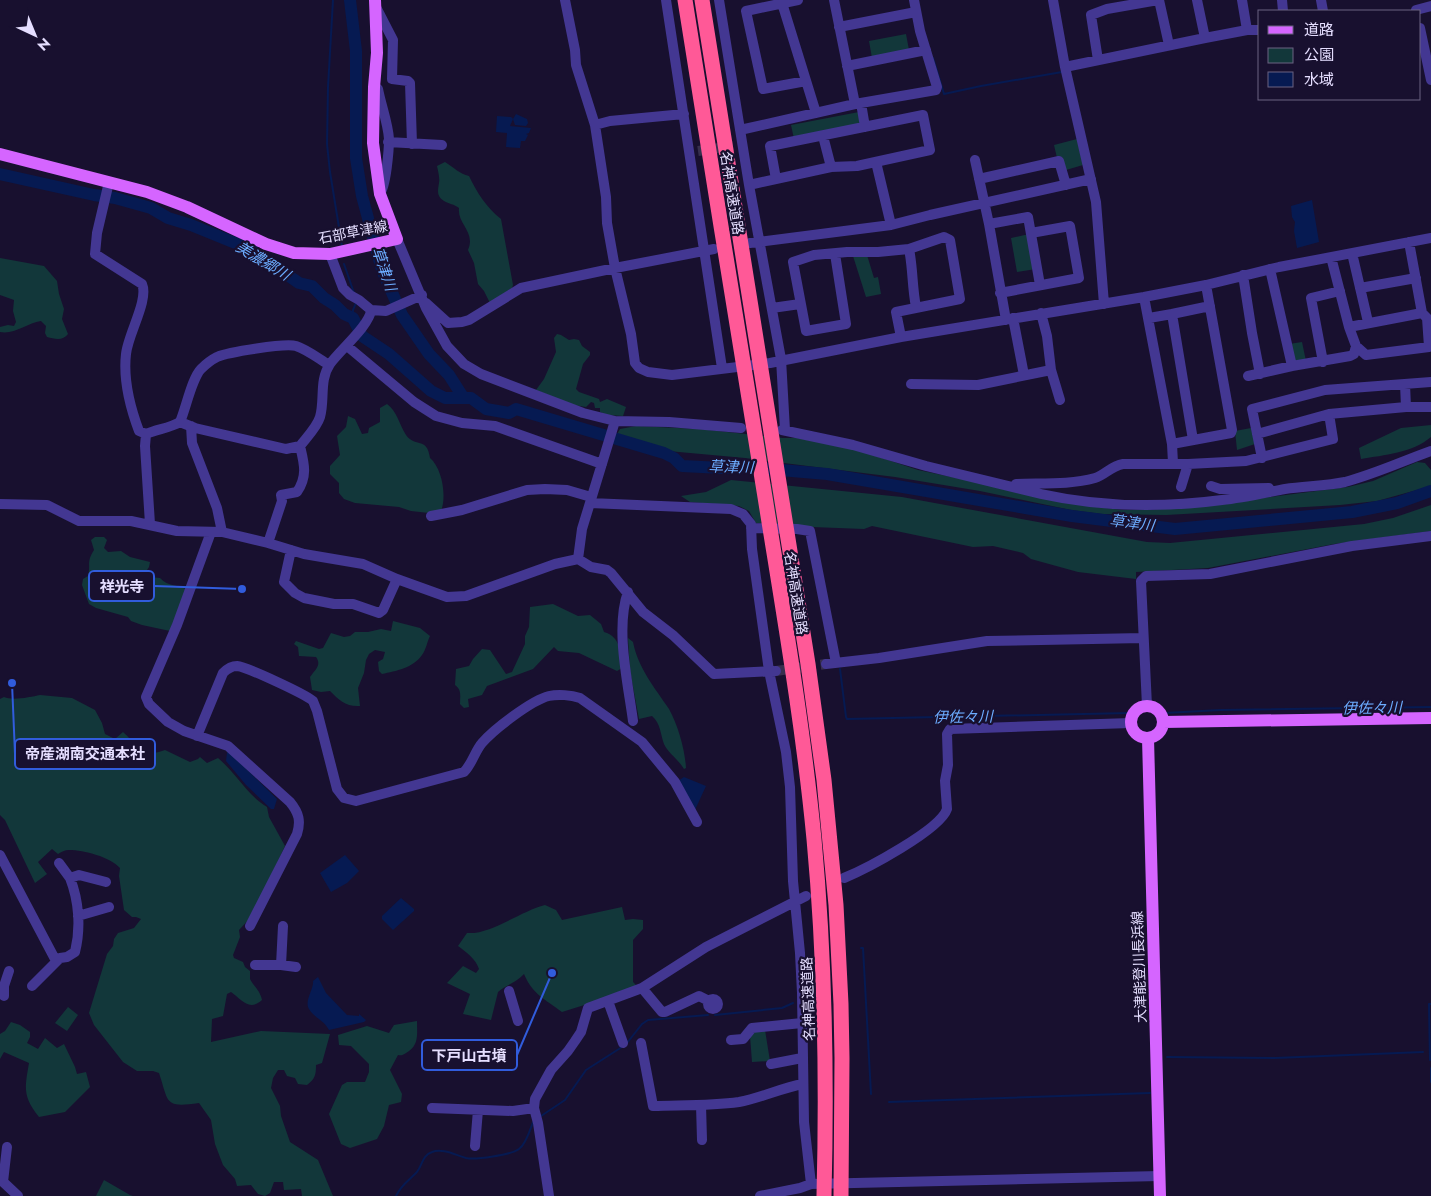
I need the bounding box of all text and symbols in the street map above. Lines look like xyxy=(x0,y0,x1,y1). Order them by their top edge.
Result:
north arrow xyxy=(10,10,60,60)
legend xyxy=(1258,10,1421,100)
text: 道路 xyxy=(1304,19,1334,41)
text: N xyxy=(33,33,55,55)
text: 公園 xyxy=(1304,44,1334,66)
text: 水域 xyxy=(1304,69,1334,91)
street label: 名神高速道路 xyxy=(716,150,748,236)
street label: 石部草津線 xyxy=(317,216,389,248)
water label: 美濃郷川 xyxy=(232,236,296,287)
water label: 草津川 xyxy=(366,244,402,296)
water label: 草津川 xyxy=(708,455,756,479)
water label: 草津川 xyxy=(1108,509,1158,537)
street label: 名神高速道路 xyxy=(780,550,812,636)
callout: 祥光寺 xyxy=(89,571,154,601)
text: 祥光寺 xyxy=(99,576,145,598)
water label: 伊佐々川 xyxy=(1342,696,1404,720)
water label: 伊佐々川 xyxy=(933,705,995,729)
callout: 帝産湖南交通本社 xyxy=(15,739,155,769)
text: 帝産湖南交通本社 xyxy=(25,743,145,765)
street label: 大津能登川長浜線 xyxy=(1127,911,1151,1023)
street label: 名神高速道路 xyxy=(797,957,819,1041)
callout: 下戸山古墳 xyxy=(422,1040,517,1070)
text: 下戸山古墳 xyxy=(431,1045,507,1067)

